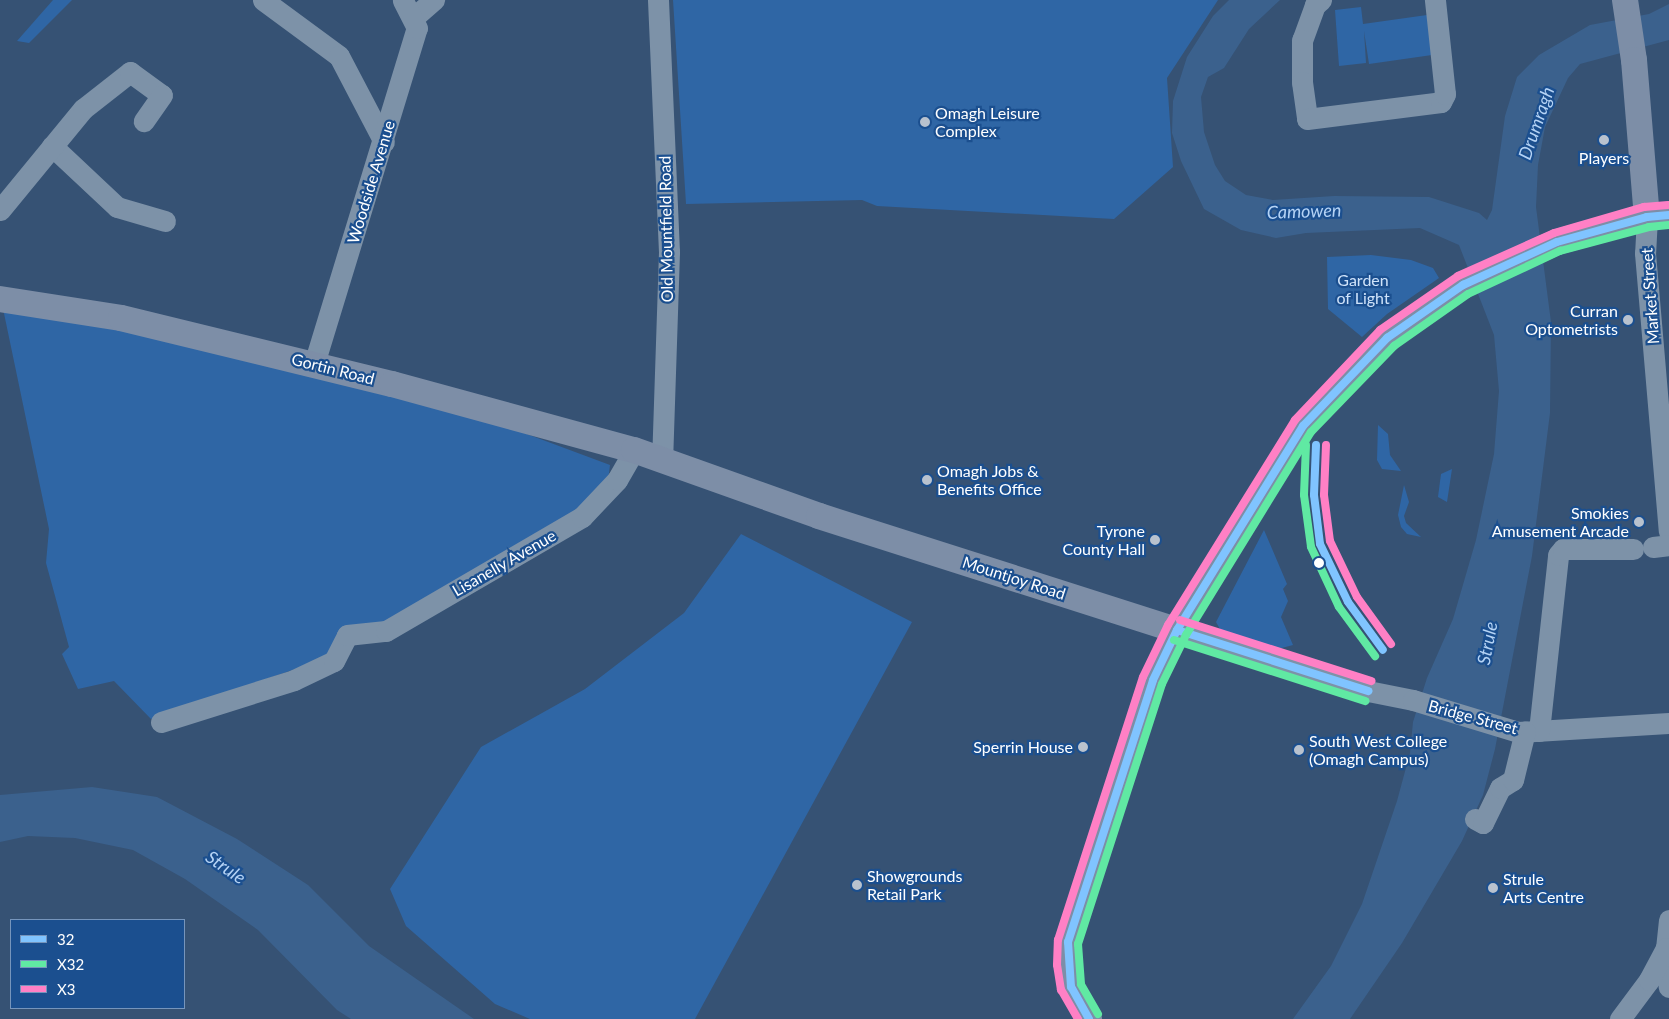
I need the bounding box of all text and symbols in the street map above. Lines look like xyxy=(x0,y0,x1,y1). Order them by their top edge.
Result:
water label: Drumragh xyxy=(1513,84,1559,162)
place label: Omagh Leisure Complex xyxy=(935,103,1040,141)
marker: Omagh Leisure Complex xyxy=(919,116,931,128)
street label: Woodside Avenue xyxy=(343,118,399,246)
marker: Players xyxy=(1598,134,1610,146)
place label: Players xyxy=(1579,148,1629,168)
street label: Old Mountfield Road xyxy=(655,156,677,302)
water label: Camowen xyxy=(1266,199,1342,223)
street label: Market Street xyxy=(1637,247,1663,345)
park label: Garden of Light xyxy=(1336,270,1390,308)
place label: Curran Optometrists xyxy=(1525,301,1618,339)
marker: Curran Optometrists xyxy=(1622,314,1634,326)
street label: Gortin Road xyxy=(290,349,376,389)
place label: Omagh Jobs & Benefits Office xyxy=(937,461,1042,499)
marker: Omagh Jobs & Benefits Office xyxy=(921,474,933,486)
place label: Smokies Amusement Arcade xyxy=(1491,503,1629,541)
marker: Smokies Amusement Arcade xyxy=(1633,516,1645,528)
place label: Tyrone County Hall xyxy=(1062,521,1145,559)
street label: Lisanelly Avenue xyxy=(448,525,560,601)
marker: Tyrone County Hall xyxy=(1149,534,1161,546)
street label: Mountjoy Road xyxy=(960,552,1068,604)
unlabelled marker xyxy=(1314,558,1324,568)
water label: Strule xyxy=(1472,620,1502,666)
street label: Bridge Street xyxy=(1426,696,1520,738)
place label: South West College (Omagh Campus) xyxy=(1309,731,1447,769)
place label: Sperrin House xyxy=(973,737,1073,757)
marker: Sperrin House xyxy=(1077,741,1089,753)
marker: South West College (Omagh Campus) xyxy=(1293,744,1305,756)
water label: Strule xyxy=(202,846,250,888)
place label: Showgrounds Retail Park xyxy=(867,866,963,904)
place label: Strule Arts Centre xyxy=(1503,869,1584,907)
marker: Showgrounds Retail Park xyxy=(851,879,863,891)
marker: Strule Arts Centre xyxy=(1487,882,1499,894)
legend xyxy=(10,919,185,1009)
text: 32 xyxy=(57,930,74,948)
text: X32 xyxy=(57,955,84,973)
text: X3 xyxy=(57,980,75,998)

